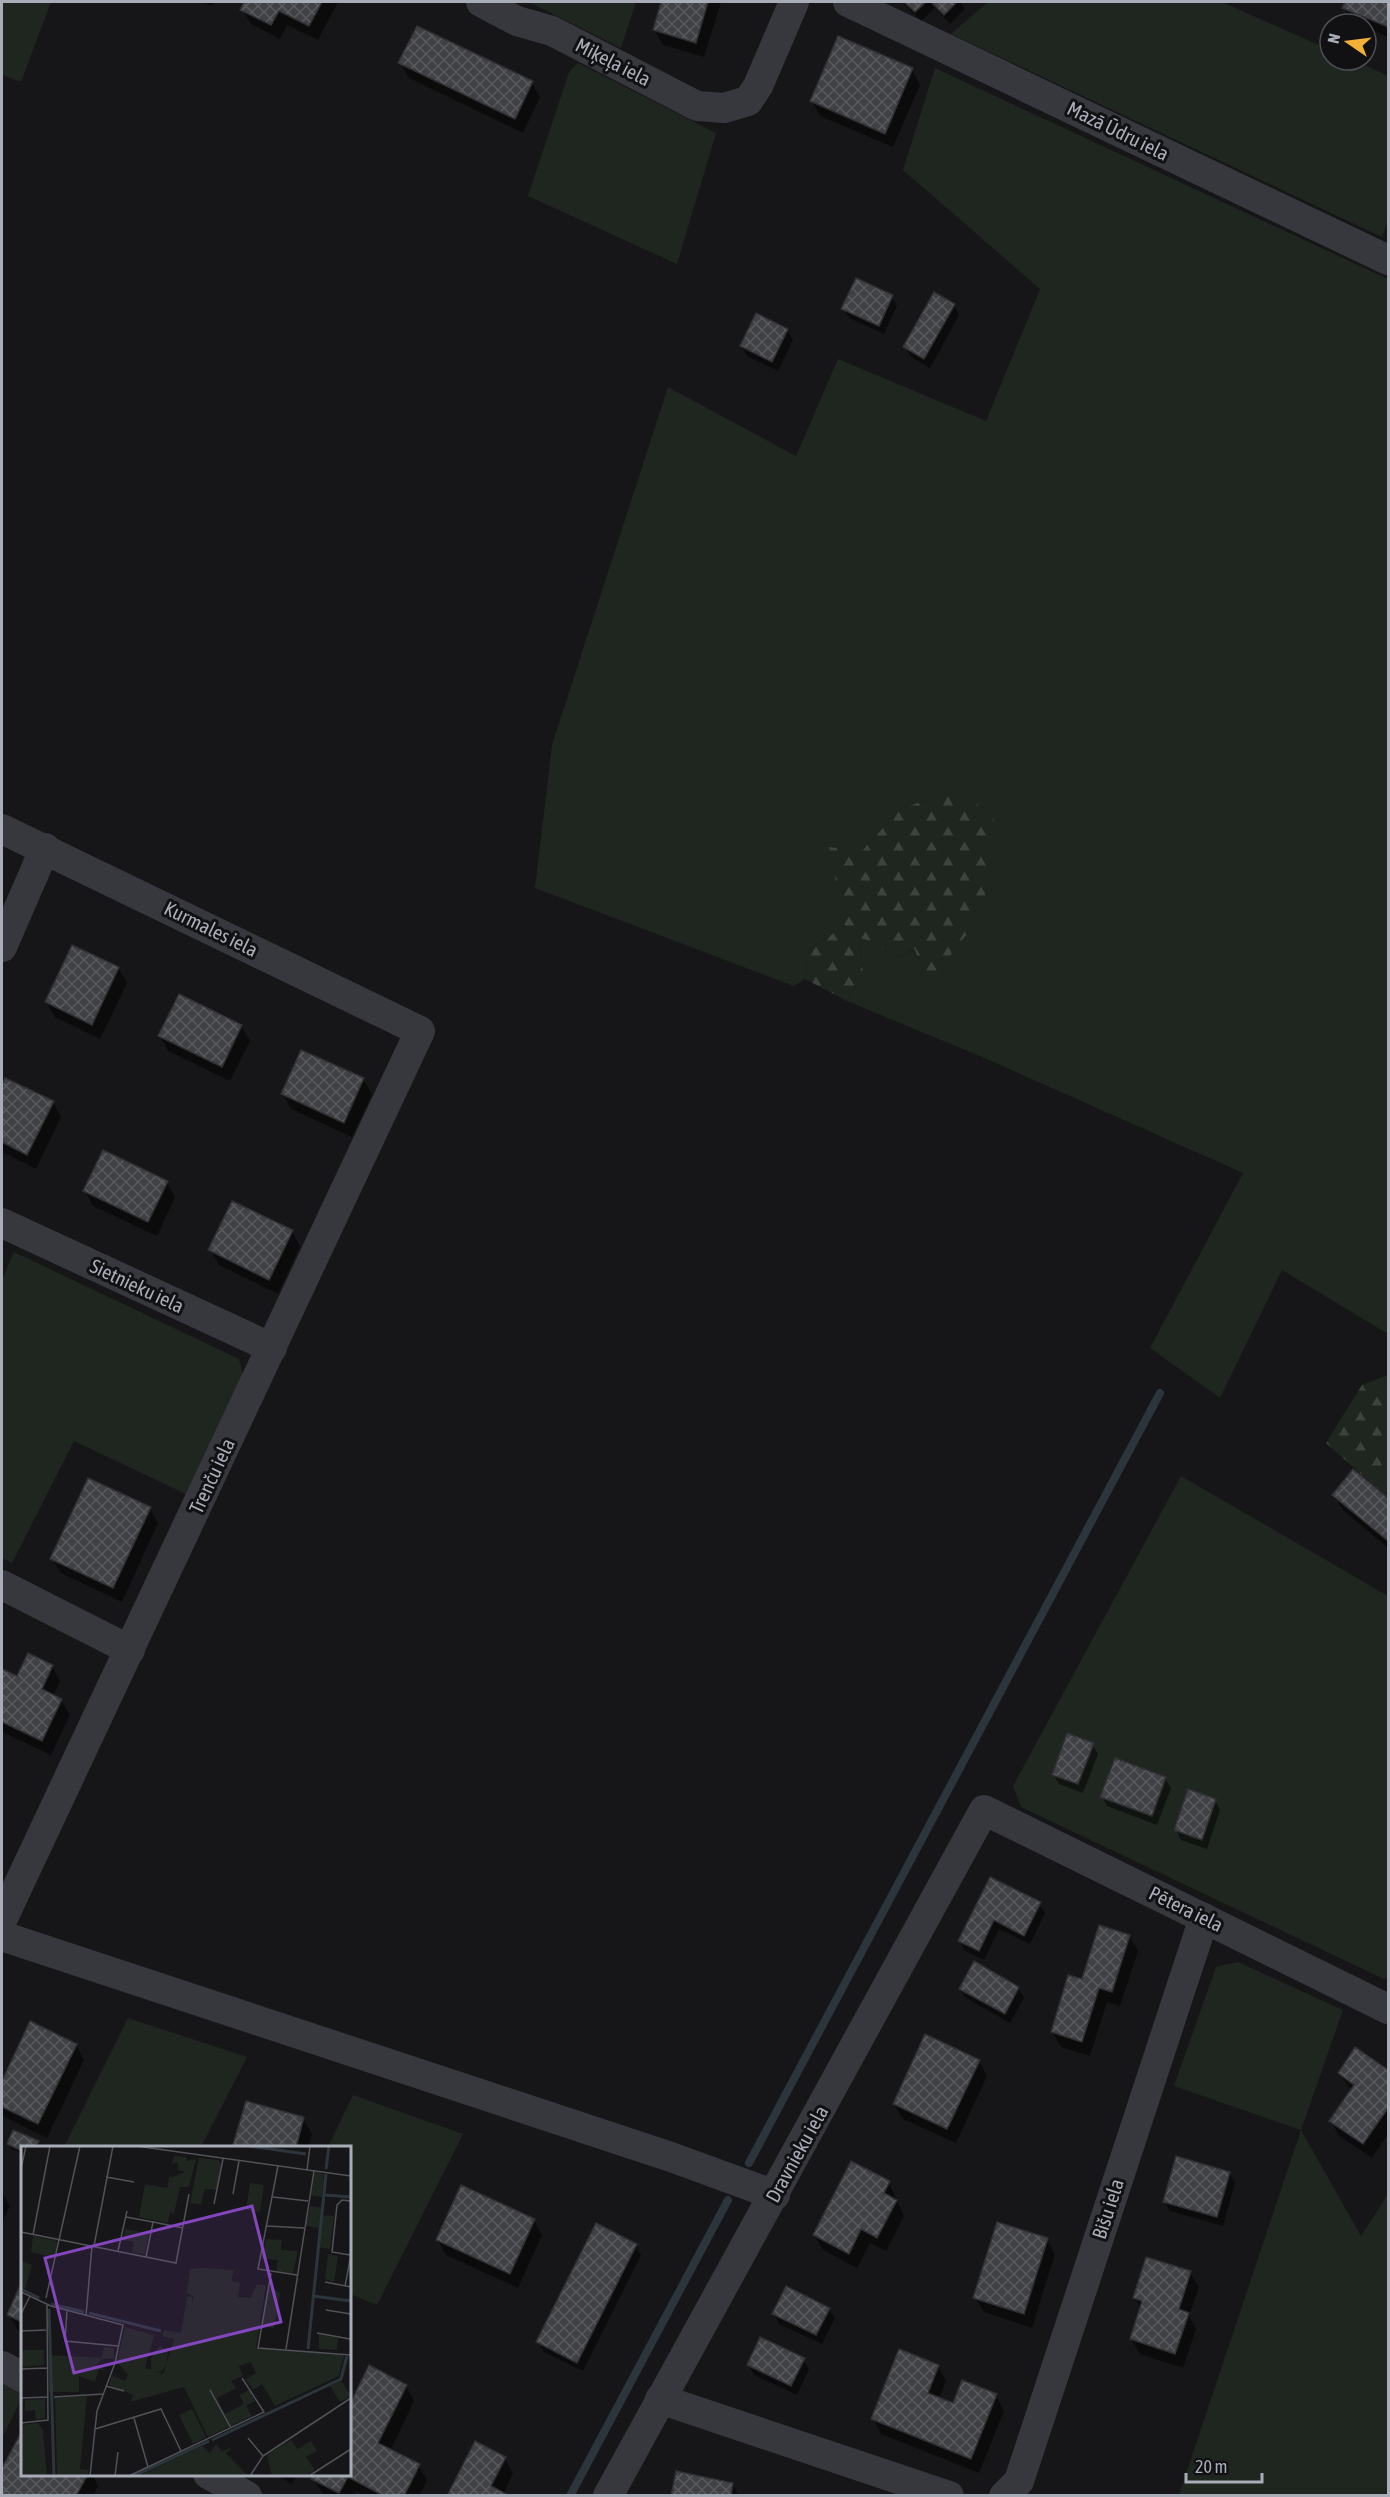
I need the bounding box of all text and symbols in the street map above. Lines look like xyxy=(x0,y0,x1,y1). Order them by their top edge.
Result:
north arrow xyxy=(1318,12,1378,72)
text: N xyxy=(1324,32,1343,45)
street label: Miķeļa iela xyxy=(572,33,655,90)
street label: Mazā Ūdru iela xyxy=(1064,96,1173,165)
street label: Kurmales iela xyxy=(161,896,262,961)
street label: Sietnieku iela xyxy=(87,1254,188,1317)
street label: Trenču iela xyxy=(184,1435,239,1517)
street label: Pētera iela xyxy=(1146,1881,1227,1936)
street label: Dravnieku iela xyxy=(761,2101,833,2206)
inset map xyxy=(21,2146,351,2476)
street label: Bišu iela xyxy=(1087,2176,1128,2242)
scale bar xyxy=(1186,2446,1262,2484)
text: 20 m xyxy=(1195,2456,1227,2477)

